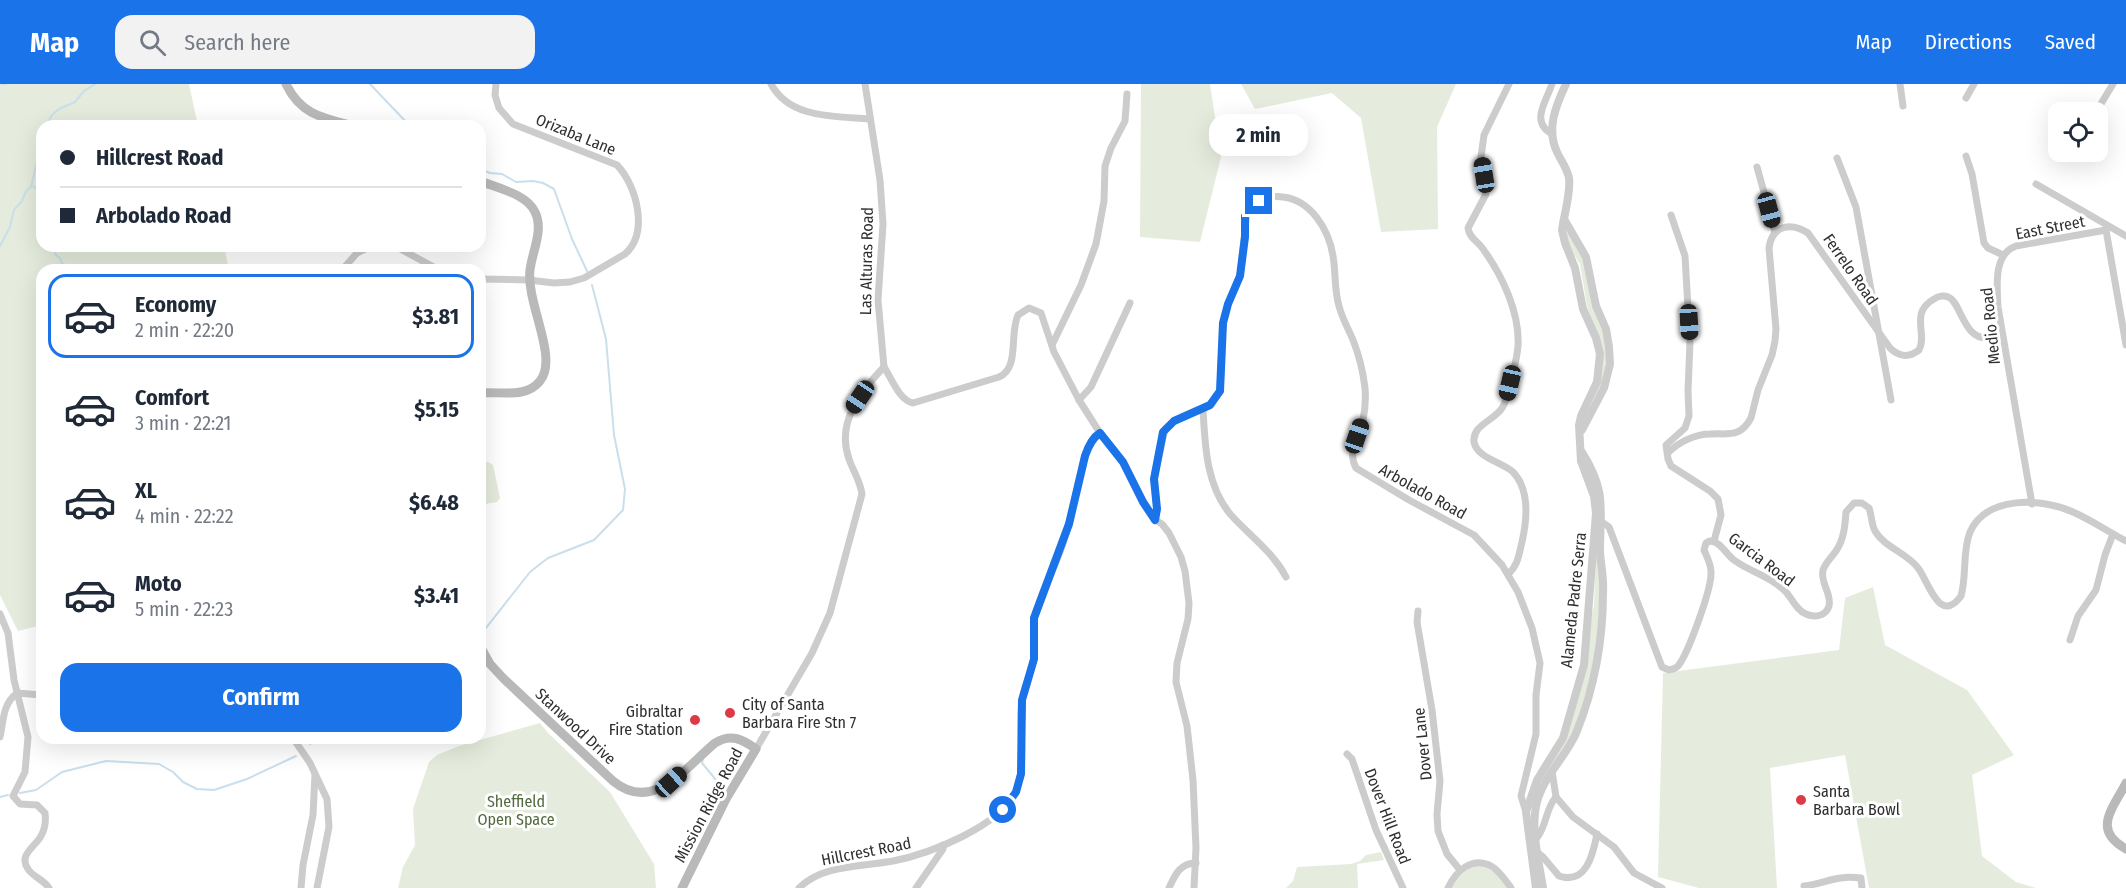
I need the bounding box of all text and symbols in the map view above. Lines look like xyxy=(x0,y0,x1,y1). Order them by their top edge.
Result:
search box xyxy=(115,15,535,69)
text: Map xyxy=(30,26,79,59)
icon: search xyxy=(136,26,169,59)
text: Search here xyxy=(184,29,290,56)
text: Map xyxy=(1855,29,1892,55)
text: Directions xyxy=(1925,29,2012,55)
text: Saved xyxy=(2045,29,2096,55)
map controls xyxy=(2048,102,2108,162)
button: locate xyxy=(2048,102,2108,162)
street label: Orizaba Lane xyxy=(533,110,619,159)
callout: 2 min xyxy=(1210,114,1308,156)
text: 2 min xyxy=(1236,123,1281,147)
text: Hillcrest Road xyxy=(96,144,224,171)
car xyxy=(1472,156,1496,194)
route end xyxy=(1245,187,1272,214)
car xyxy=(1756,190,1782,230)
text: Arbolado Road xyxy=(96,202,231,229)
street label: Las Alturas Road xyxy=(856,207,877,315)
street label: East Street xyxy=(2014,211,2087,244)
street label: Ferrelo Road xyxy=(1819,230,1882,309)
street label: Medio Road xyxy=(1977,287,2004,365)
icon: car xyxy=(63,289,117,343)
text: Economy xyxy=(135,291,216,318)
text: $3.81 xyxy=(412,303,459,330)
car xyxy=(1679,304,1699,340)
text: 2 min · 22:20 xyxy=(135,318,234,342)
car xyxy=(1497,363,1523,403)
car xyxy=(842,377,878,417)
icon: car xyxy=(63,382,117,436)
text: Comfort xyxy=(135,384,209,411)
text: $5.15 xyxy=(414,396,459,423)
text: 3 min · 22:21 xyxy=(135,411,231,435)
car xyxy=(1343,416,1371,456)
street label: Arbolado Road xyxy=(1376,460,1470,523)
icon: car xyxy=(63,475,117,529)
text: XL xyxy=(135,477,157,504)
text: $6.48 xyxy=(409,489,459,516)
text: 4 min · 22:22 xyxy=(135,504,234,528)
street label: Garcia Road xyxy=(1725,528,1798,590)
street label: Alameda Padre Serra xyxy=(1557,531,1590,669)
icon: car xyxy=(63,568,117,622)
text: Moto xyxy=(135,570,182,597)
text: $3.41 xyxy=(414,582,459,609)
text: 5 min · 22:23 xyxy=(135,597,233,621)
button: Confirm xyxy=(60,663,462,732)
street label: Stanwood Drive xyxy=(532,684,620,768)
place label: City of Santa Barbara Fire Stn 7 xyxy=(742,695,857,732)
place label: Gibraltar Fire Station xyxy=(609,702,683,739)
marker: City of Santa Barbara Fire Stn 7 xyxy=(723,706,737,720)
street label: Dover Lane xyxy=(1409,707,1436,781)
marker: Gibraltar Fire Station xyxy=(688,713,702,727)
street label: Mission Ridge Road xyxy=(670,745,747,866)
car xyxy=(652,763,690,801)
street label: Dover Hill Road xyxy=(1361,766,1415,867)
place label: Santa Barbara Bowl xyxy=(1813,782,1900,819)
park label: Sheffield Open Space xyxy=(477,792,555,829)
marker: Santa Barbara Bowl xyxy=(1794,793,1808,807)
route start xyxy=(989,796,1016,823)
street label: Hillcrest Road xyxy=(820,833,913,869)

